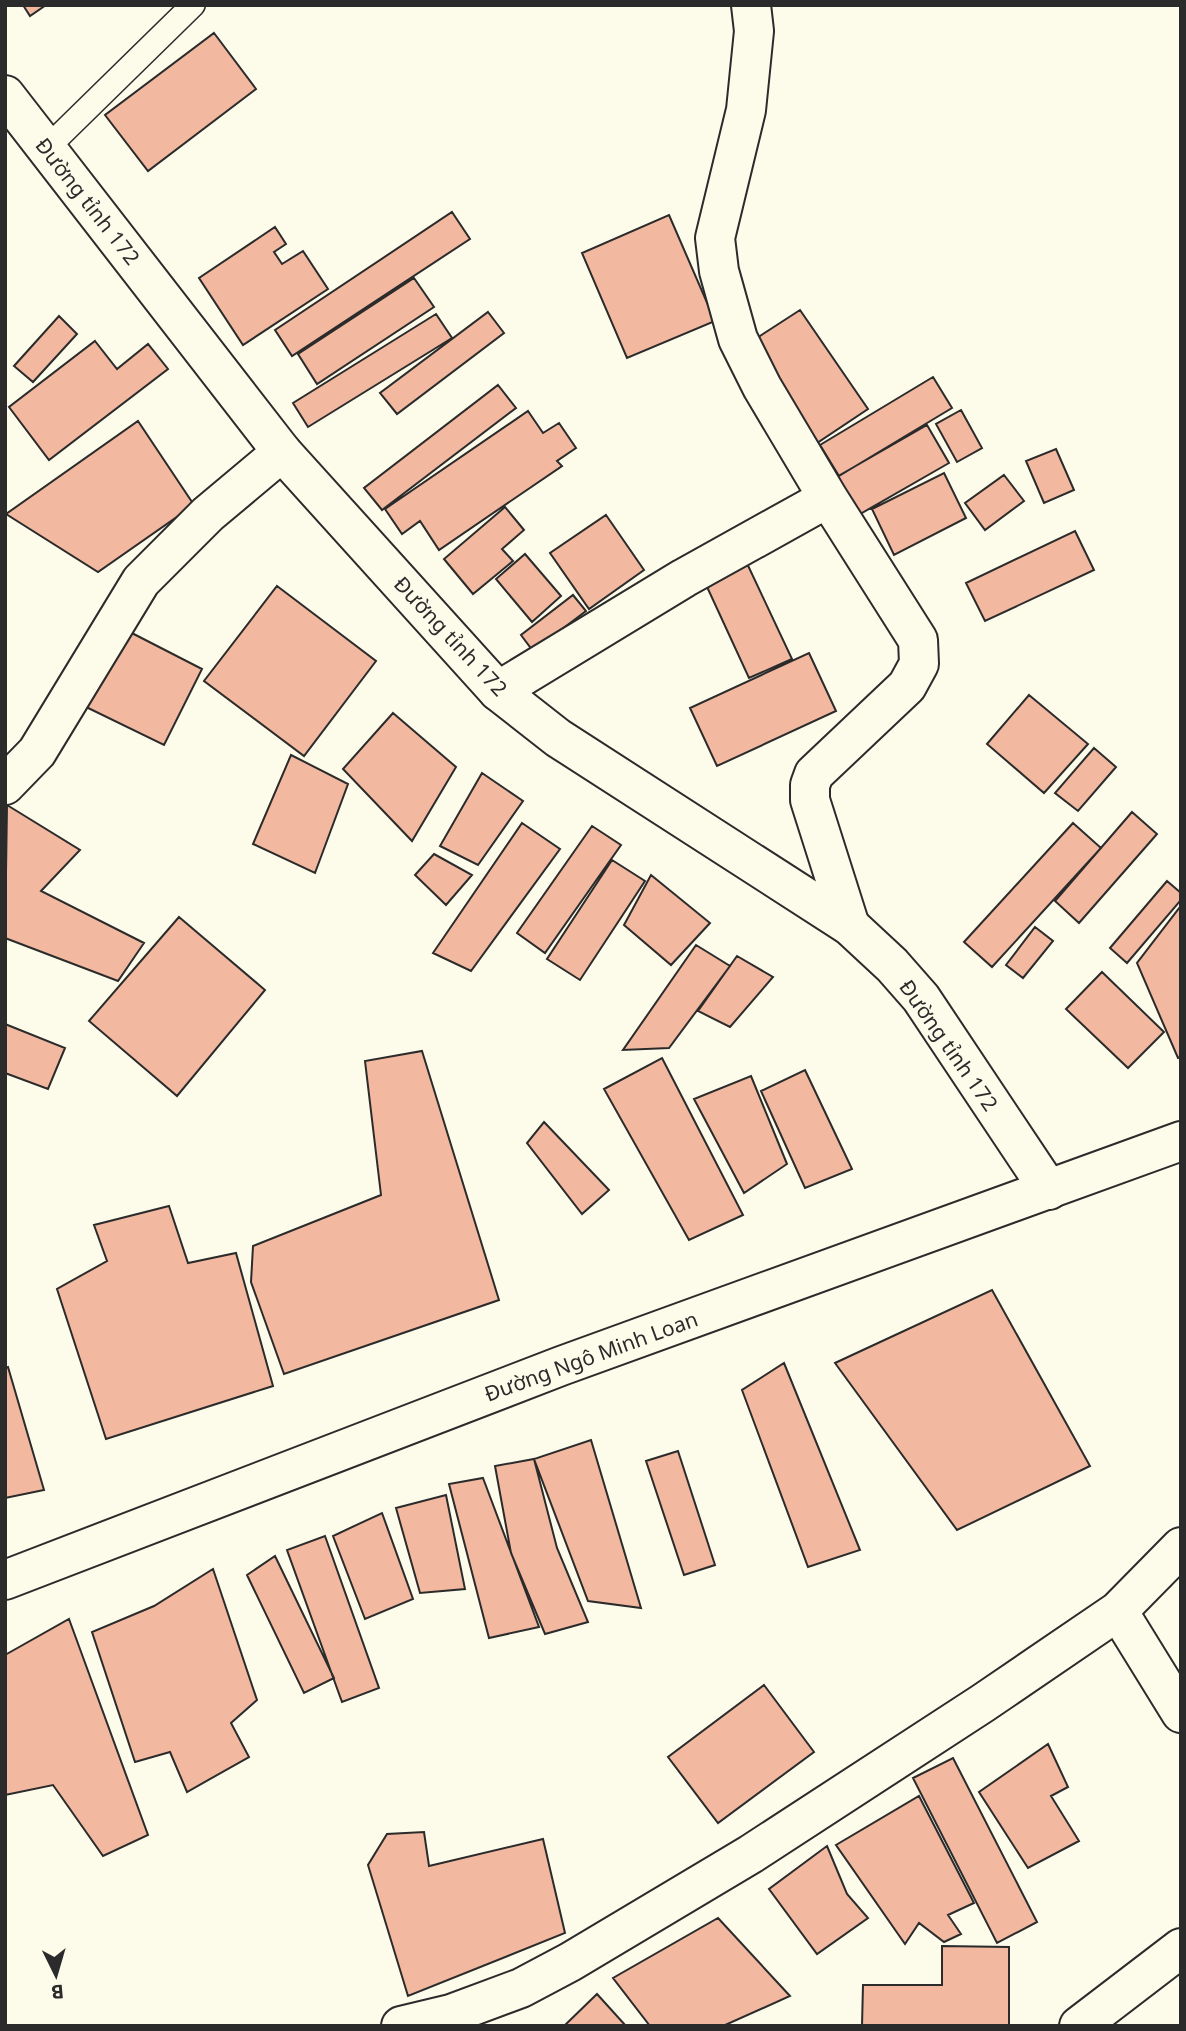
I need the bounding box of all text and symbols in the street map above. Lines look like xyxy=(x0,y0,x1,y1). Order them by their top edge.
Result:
street label: Đường tỉnh 172 xyxy=(29,132,147,270)
street label: Đường tỉnh 172 xyxy=(388,570,514,702)
street label: Đường tỉnh 172 xyxy=(893,974,1005,1116)
street label: Đường Ngô Minh Loan xyxy=(480,1304,702,1408)
north arrow xyxy=(21,1940,91,2010)
text: B xyxy=(50,1978,65,2005)

